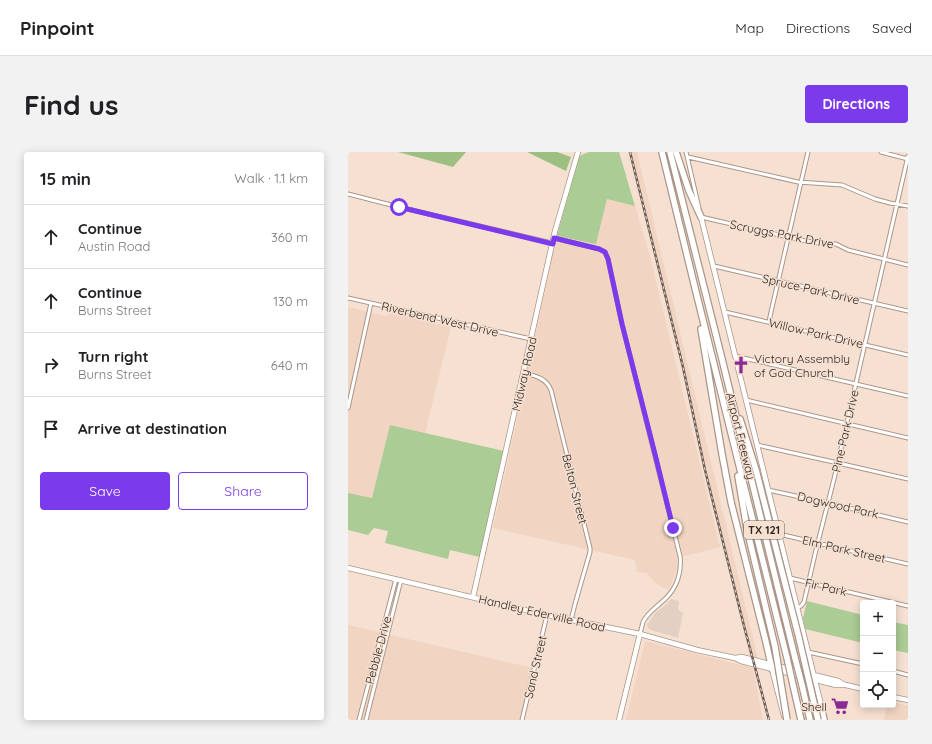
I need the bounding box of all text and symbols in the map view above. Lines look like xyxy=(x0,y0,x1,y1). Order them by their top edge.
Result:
text: Pinpoint xyxy=(20,16,95,40)
text: Map xyxy=(735,19,764,37)
text: Directions xyxy=(786,19,850,37)
text: Saved xyxy=(872,19,912,37)
button: Directions xyxy=(805,85,908,123)
text: Find us xyxy=(24,87,118,122)
text: 15 min xyxy=(40,168,91,189)
text: Walk · 1.1 km xyxy=(234,170,308,186)
route start xyxy=(390,198,408,216)
street label: Scruggs Park Drive xyxy=(729,217,835,251)
text: Continue xyxy=(78,219,142,238)
icon: ahead xyxy=(40,226,62,248)
text: 360 m xyxy=(271,229,308,245)
text: Austin Road xyxy=(78,238,150,254)
street label: Spruce Park Drive xyxy=(761,271,861,308)
text: Continue xyxy=(78,283,142,302)
icon: ahead xyxy=(40,290,62,312)
text: 130 m xyxy=(273,293,308,309)
street label: Riverbend West Drive xyxy=(380,298,500,340)
text: Burns Street xyxy=(78,302,152,318)
street label: Willow Park Drive xyxy=(767,315,865,351)
street label: Midway Road xyxy=(508,335,540,413)
text: Turn right xyxy=(78,347,149,366)
place label: Victory Assembly of God Church xyxy=(754,351,850,380)
icon: right xyxy=(40,354,62,376)
church icon: Victory Assembly of God Church xyxy=(731,355,751,375)
text: 640 m xyxy=(271,357,308,373)
text: Burns Street xyxy=(78,366,152,382)
street label: Pine Park Drive xyxy=(828,388,862,474)
street label: Airport Freeway xyxy=(723,391,759,481)
icon: arrive xyxy=(40,418,62,440)
text: Arrive at destination xyxy=(78,419,227,438)
street label: Belton Street xyxy=(559,452,591,526)
button: Save xyxy=(40,472,170,510)
button: Share xyxy=(178,472,308,510)
street label: Dogwood Park xyxy=(796,488,880,522)
route end xyxy=(664,519,682,537)
road number: TX 121 xyxy=(744,521,784,539)
street label: Elm Park Street xyxy=(801,532,887,566)
street label: Fir Park xyxy=(804,575,848,599)
street label: Handley Ederville Road xyxy=(477,591,607,635)
map controls xyxy=(860,600,896,708)
button: + xyxy=(860,600,896,636)
street label: Pebble Drive xyxy=(362,614,394,686)
street label: Sand Street xyxy=(520,634,550,700)
button: − xyxy=(860,636,896,672)
button: locate xyxy=(860,672,896,708)
supermarket icon: Shell xyxy=(830,696,850,716)
place label: Shell xyxy=(801,699,827,714)

